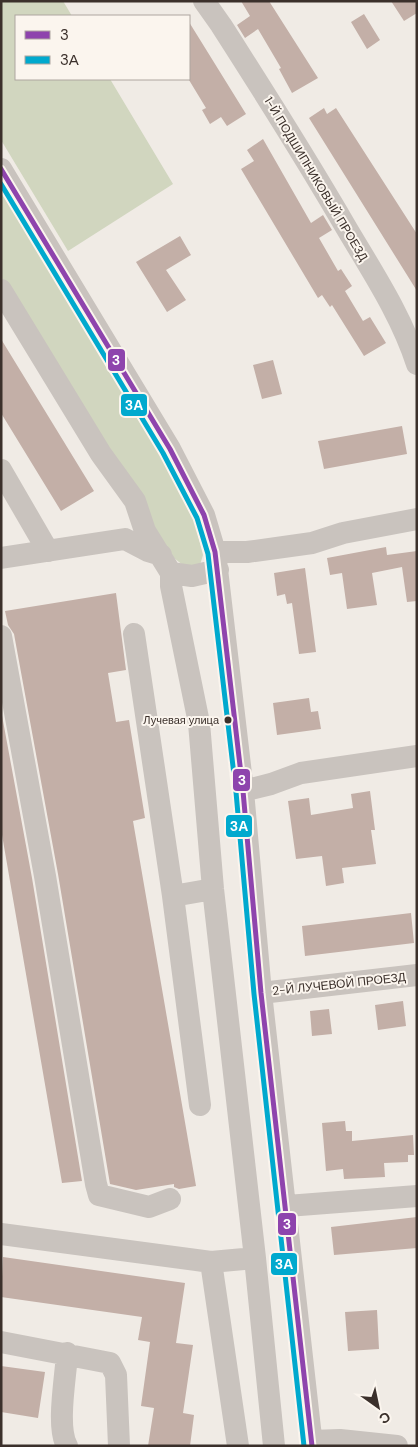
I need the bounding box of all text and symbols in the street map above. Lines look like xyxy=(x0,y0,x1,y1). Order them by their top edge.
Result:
legend xyxy=(15,15,190,80)
text: 3 xyxy=(60,25,69,45)
text: 3А xyxy=(60,50,79,70)
street label: 1-Й ПОДШИПНИКОВЫЙ ПРОЕЗД xyxy=(261,94,371,264)
line badge: 3 xyxy=(107,348,126,372)
text: 3 xyxy=(112,351,120,369)
line badge: 3А xyxy=(120,393,148,417)
text: 3А xyxy=(125,396,143,414)
place label: Лучевая улица xyxy=(143,713,220,727)
marker: Лучевая улица xyxy=(223,715,233,725)
line badge: 3 xyxy=(232,768,251,792)
text: 3 xyxy=(238,771,246,789)
line badge: 3А xyxy=(225,814,253,838)
text: 3А xyxy=(230,817,248,835)
street label: 2-Й ЛУЧЕВОЙ ПРОЕЗД xyxy=(271,969,407,999)
line badge: 3 xyxy=(277,1212,297,1236)
text: 3 xyxy=(283,1215,291,1233)
line badge: 3А xyxy=(270,1252,298,1276)
text: 3А xyxy=(275,1255,293,1273)
north arrow xyxy=(353,1382,403,1432)
text: С xyxy=(376,1408,394,1428)

